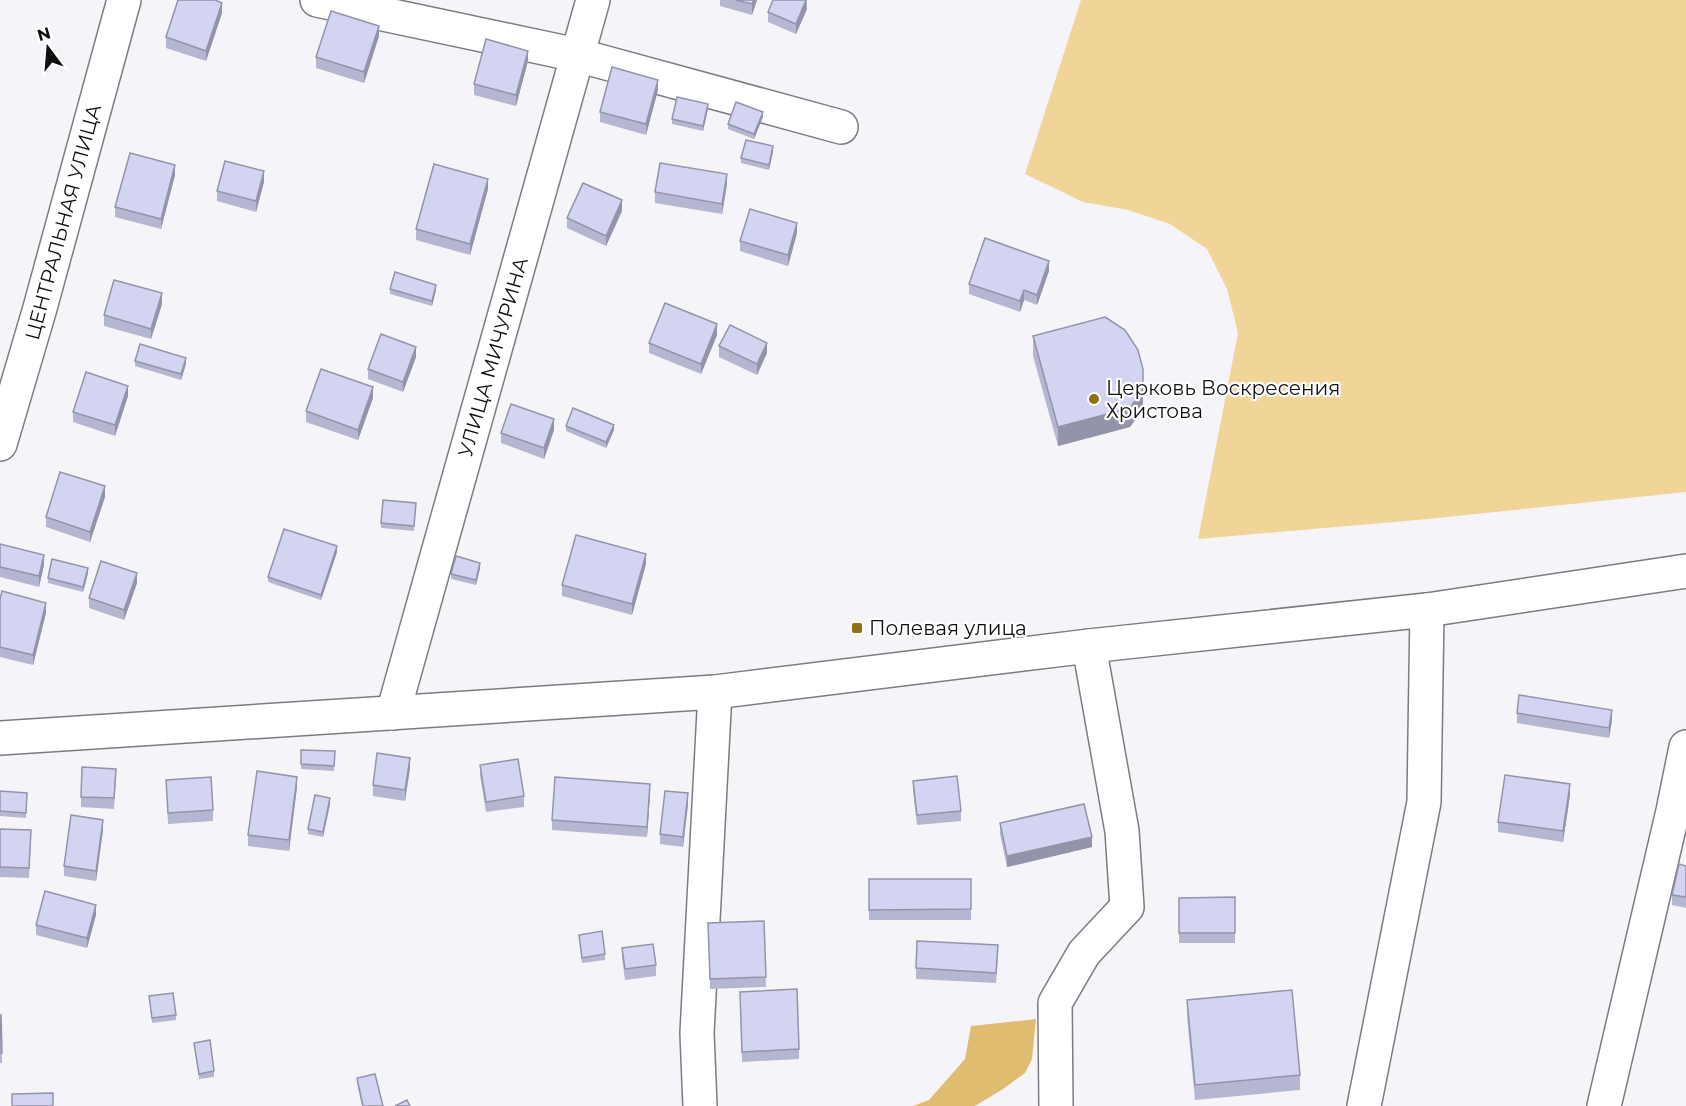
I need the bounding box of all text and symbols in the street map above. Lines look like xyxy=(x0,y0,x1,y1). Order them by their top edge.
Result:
north arrow xyxy=(18,18,78,78)
text: N xyxy=(35,23,53,45)
street label: ЦЕНТРАЛЬНАЯ УЛИЦА xyxy=(20,101,106,343)
street label: УЛИЦА МИЧУРИНА xyxy=(453,254,533,460)
place label: Церковь Воскресения Христова xyxy=(1106,376,1340,423)
marker: Церковь Воскресения Христова xyxy=(1087,392,1101,406)
place label: Полевая улица xyxy=(869,616,1027,640)
marker: Полевая улица xyxy=(850,621,864,635)

